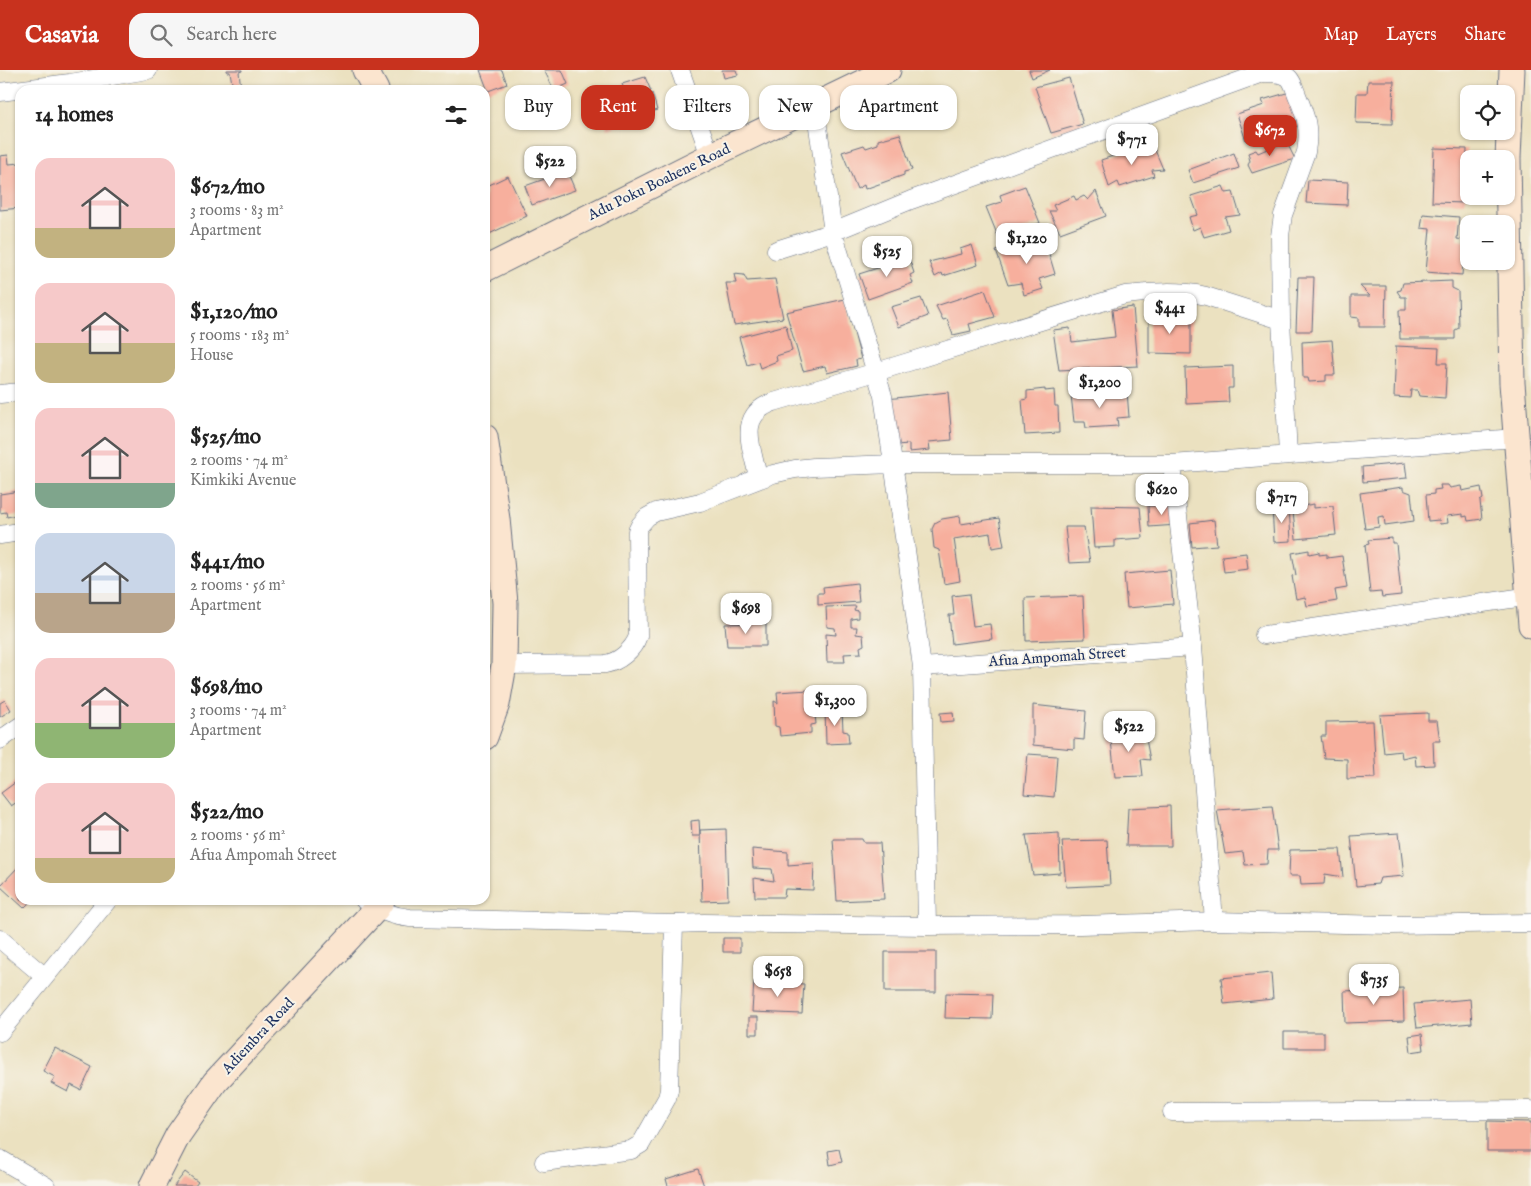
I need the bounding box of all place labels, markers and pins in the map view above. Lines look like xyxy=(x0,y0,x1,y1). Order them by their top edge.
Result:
pin: $672 xyxy=(1240,114,1300,157)
pin: $771 xyxy=(1102,124,1162,166)
pin: $522 xyxy=(520,146,580,188)
pin: $1,120 xyxy=(986,222,1068,265)
pin: $525 xyxy=(857,236,917,278)
pin: $441 xyxy=(1140,292,1200,335)
pin: $1,200 xyxy=(1059,366,1141,409)
pin: $620 xyxy=(1132,474,1192,516)
pin: $717 xyxy=(1252,482,1312,524)
pin: $698 xyxy=(716,592,776,635)
pin: $1,300 xyxy=(794,684,876,727)
pin: $522 xyxy=(1099,710,1159,753)
pin: $658 xyxy=(748,956,808,998)
pin: $735 xyxy=(1344,964,1404,1006)

